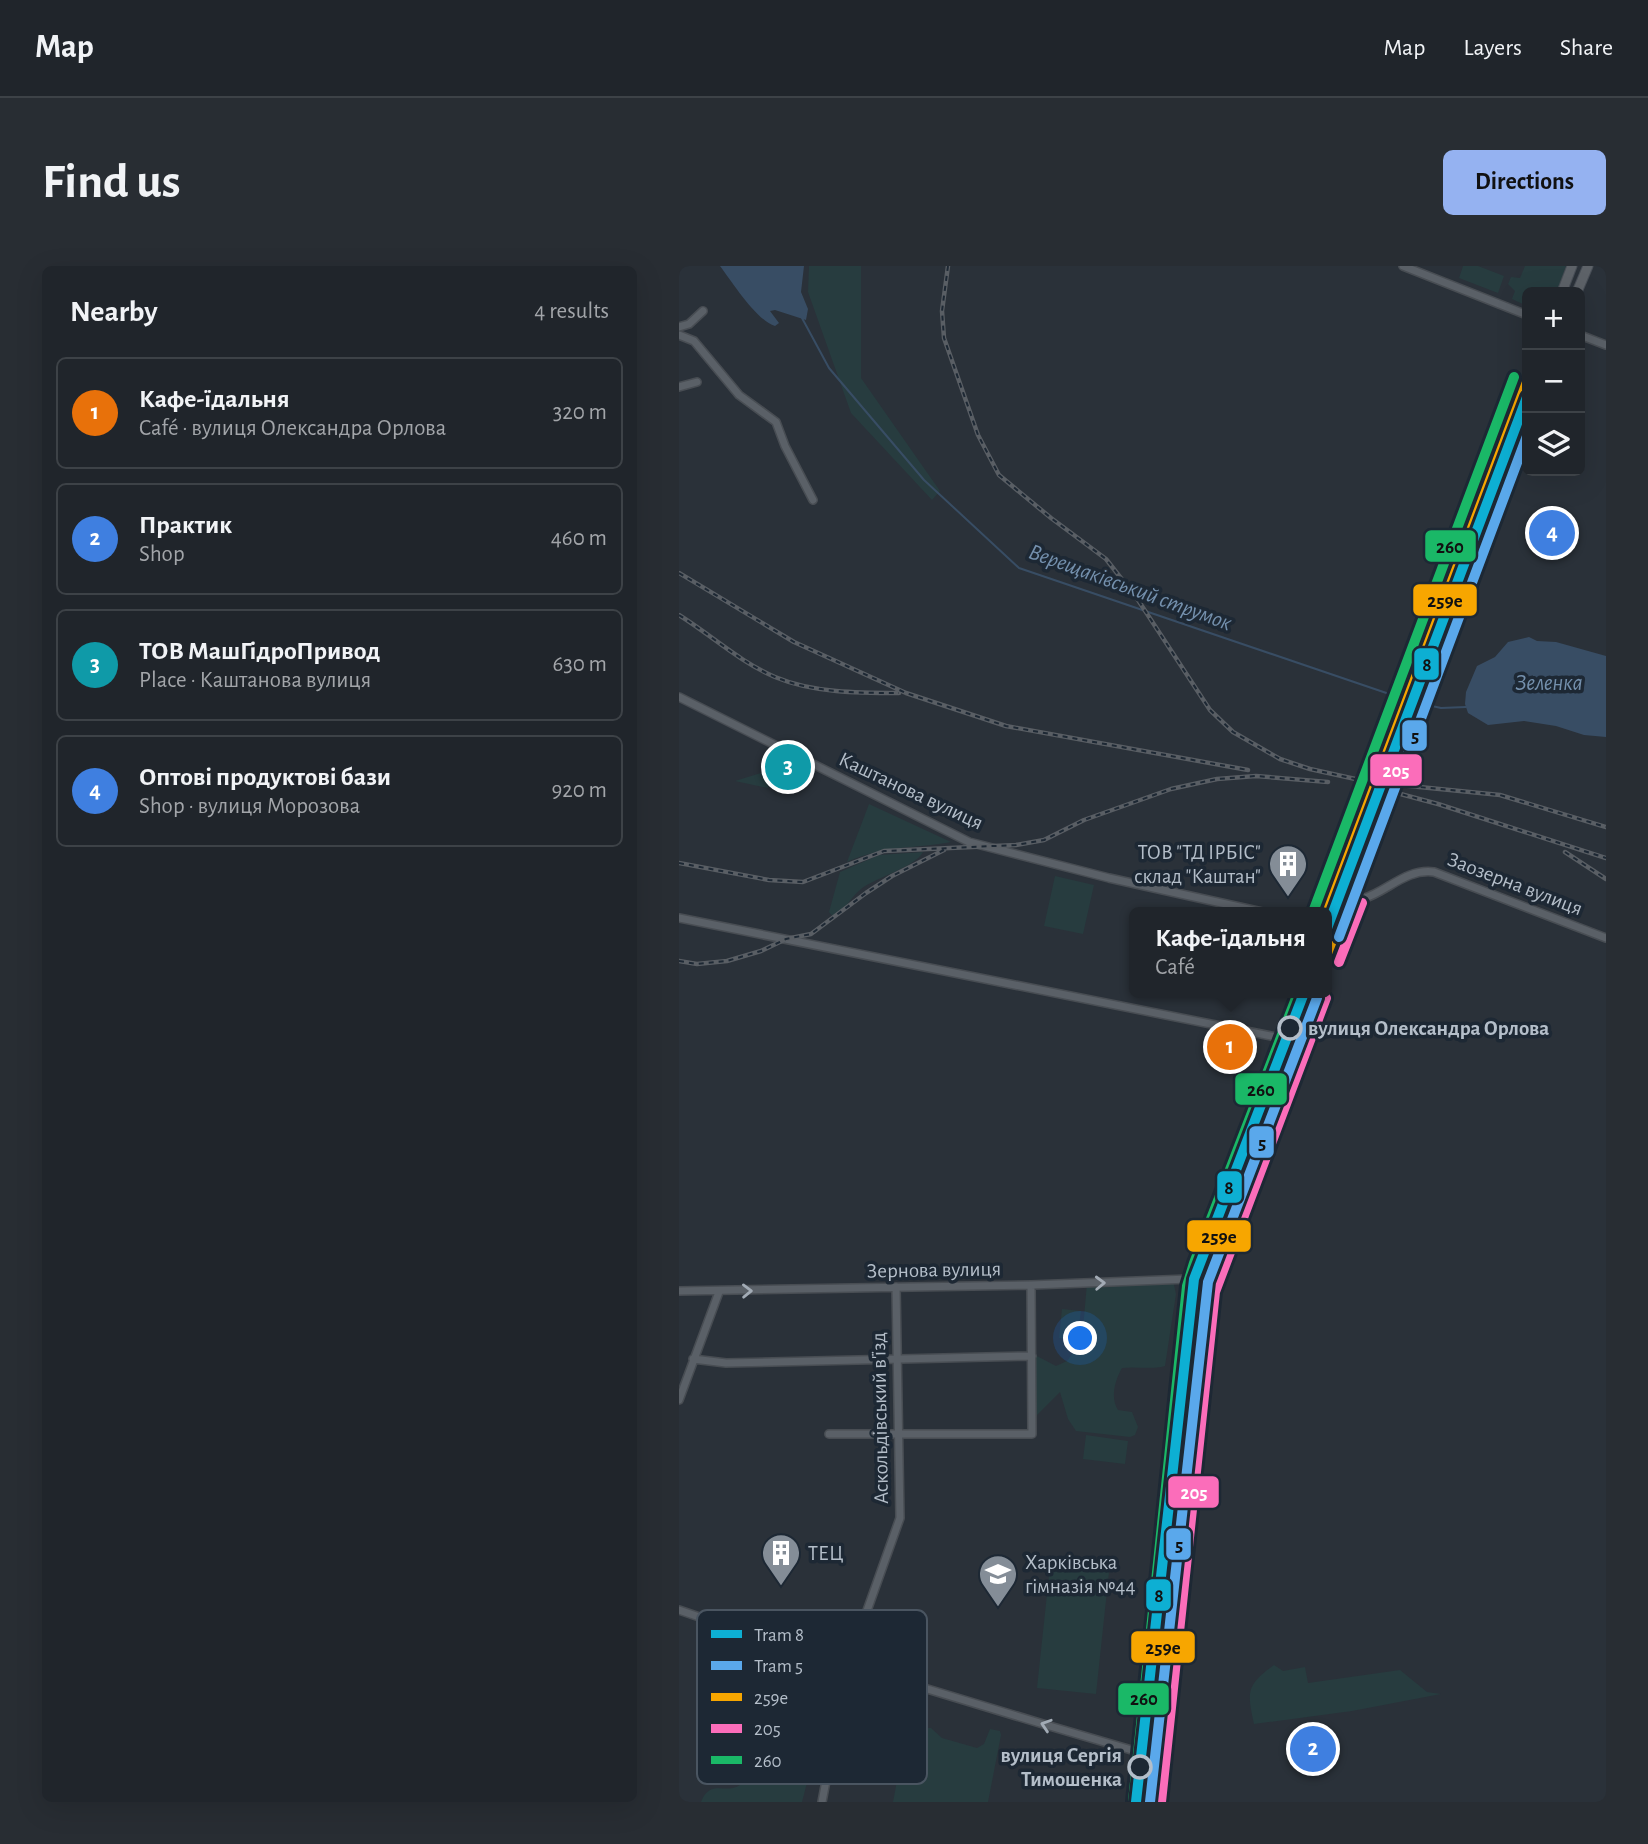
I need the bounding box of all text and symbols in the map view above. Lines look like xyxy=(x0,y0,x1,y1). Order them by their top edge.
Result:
text: Map xyxy=(35,31,94,64)
text: Map xyxy=(1383,36,1425,60)
text: Layers xyxy=(1463,36,1522,60)
text: Share xyxy=(1560,36,1613,60)
button: Directions xyxy=(1443,150,1606,215)
text: Find us xyxy=(42,158,181,207)
map controls xyxy=(1522,287,1585,476)
button: + xyxy=(1522,287,1585,350)
text: Nearby xyxy=(70,297,158,327)
text: 4 results xyxy=(534,300,609,323)
button: − xyxy=(1522,350,1585,413)
text: Кафе-їдальня xyxy=(139,386,290,412)
text: 1 xyxy=(91,401,99,424)
text: 320 m xyxy=(553,401,607,424)
button: layers xyxy=(1522,413,1585,476)
text: Café · вулиця Олександра Орлова xyxy=(139,417,446,440)
pin: 4 xyxy=(1529,507,1575,559)
text: Практик xyxy=(139,512,232,538)
text: 2 xyxy=(90,527,100,550)
text: 460 m xyxy=(551,527,607,550)
line badge: 260 xyxy=(1424,529,1477,563)
text: 260 xyxy=(1436,538,1464,557)
water label: Верещаківський струмок xyxy=(1025,541,1235,636)
text: Shop xyxy=(139,543,185,566)
line badge: 259е xyxy=(1412,583,1478,617)
text: 259е xyxy=(1427,592,1463,611)
text: ТОВ МашГідроПривод xyxy=(139,638,380,664)
line badge: 8 xyxy=(1413,647,1440,681)
text: 3 xyxy=(90,653,100,676)
text: 630 m xyxy=(552,653,607,676)
text: 8 xyxy=(1422,656,1432,675)
text: Place · Каштанова вулиця xyxy=(139,669,371,692)
water label: Зеленка xyxy=(1515,672,1583,695)
line badge: 5 xyxy=(1401,719,1428,752)
text: 5 xyxy=(1411,727,1419,746)
pin: 3 xyxy=(765,741,811,793)
street label: Каштанова вулиця xyxy=(836,748,986,834)
line badge: 205 xyxy=(1369,753,1423,787)
text: 205 xyxy=(1382,762,1410,781)
text: Оптові продуктові бази xyxy=(139,764,391,790)
text: 4 xyxy=(89,779,101,802)
text: 920 m xyxy=(551,779,607,802)
text: Shop · вулиця Морозова xyxy=(139,795,360,818)
place label: ТОВ "ТД ІРБІС" склад "Каштан" xyxy=(1134,842,1261,887)
building icon: ТОВ "ТД ІРБІС" склад "Каштан" xyxy=(1267,843,1309,898)
street label: Заозерна вулиця xyxy=(1445,849,1585,919)
popup xyxy=(1129,907,1332,998)
text: Кафе-їдальня xyxy=(1155,925,1306,951)
text: Café xyxy=(1155,956,1195,979)
marker: вулиця Олександра Орлова xyxy=(1278,1016,1302,1040)
place label: вулиця Олександра Орлова xyxy=(1308,1018,1549,1039)
pin: 1 xyxy=(1207,1021,1253,1073)
line badge: 260 xyxy=(1234,1072,1288,1106)
text: 260 xyxy=(1247,1081,1275,1100)
line badge: 5 xyxy=(1248,1125,1275,1159)
text: 5 xyxy=(1258,1134,1266,1153)
line badge: 8 xyxy=(1216,1170,1243,1204)
text: 8 xyxy=(1224,1179,1234,1198)
line badge: 259е xyxy=(1186,1219,1252,1253)
text: 259е xyxy=(1201,1228,1237,1247)
street label: Зернова вулиця xyxy=(867,1258,1001,1282)
one-way arrow xyxy=(1094,1275,1105,1290)
one-way arrow xyxy=(742,1283,753,1299)
your location xyxy=(1063,1321,1097,1355)
street label: Аскольдівський в'їзд xyxy=(868,1332,892,1504)
line badge: 205 xyxy=(1167,1475,1220,1509)
text: 205 xyxy=(1180,1484,1208,1503)
line badge: 5 xyxy=(1165,1527,1192,1561)
building icon: ТЕЦ xyxy=(760,1532,802,1587)
text: 5 xyxy=(1175,1536,1183,1555)
place label: ТЕЦ xyxy=(808,1543,844,1564)
place label: Харківська гімназія №44 xyxy=(1025,1552,1136,1597)
school or university icon: Харківська гімназія №44 xyxy=(977,1553,1019,1608)
line badge: 8 xyxy=(1145,1578,1172,1612)
text: 8 xyxy=(1154,1587,1164,1606)
legend xyxy=(697,1610,927,1784)
text: Tram 8 xyxy=(754,1626,804,1645)
line badge: 259е xyxy=(1130,1630,1196,1664)
text: 259е xyxy=(1145,1639,1181,1658)
text: Tram 5 xyxy=(754,1657,803,1676)
line badge: 260 xyxy=(1117,1682,1170,1716)
text: 259е xyxy=(754,1689,788,1708)
text: 260 xyxy=(1130,1690,1158,1709)
one-way arrow xyxy=(1041,1718,1053,1733)
text: 205 xyxy=(754,1720,781,1739)
pin: 2 xyxy=(1290,1723,1336,1775)
place label: вулиця Сергія Тимошенка xyxy=(1001,1745,1122,1790)
text: 260 xyxy=(754,1752,782,1771)
marker: вулиця Сергія Тимошенка xyxy=(1128,1755,1152,1779)

